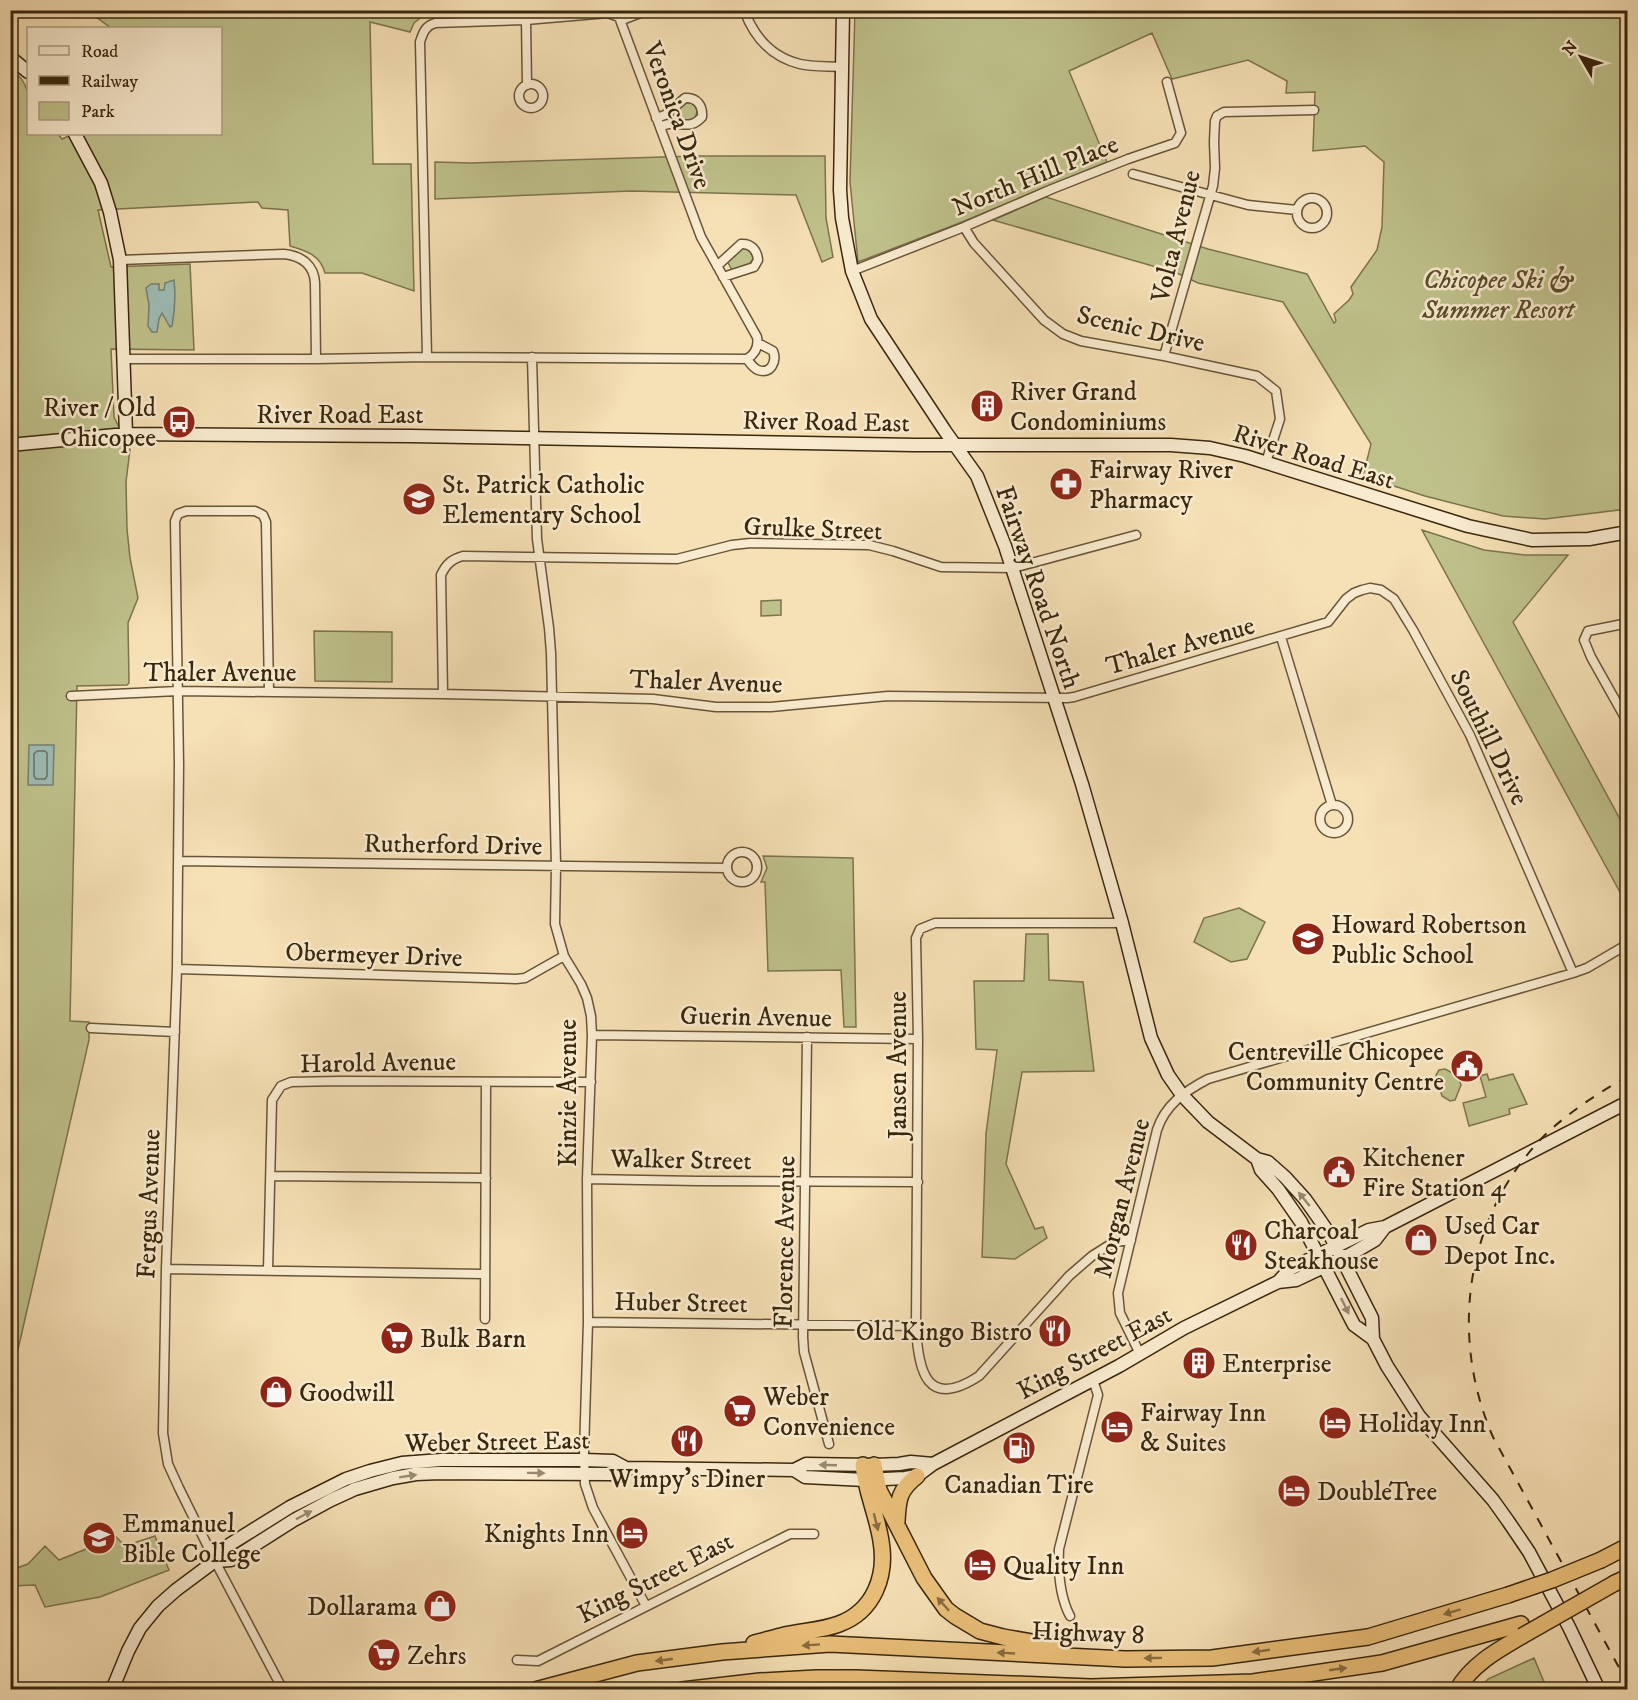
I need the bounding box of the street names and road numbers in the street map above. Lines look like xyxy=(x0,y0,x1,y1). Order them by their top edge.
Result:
street label: Veronica Drive xyxy=(634,36,718,194)
street label: North Hill Place xyxy=(948,128,1123,225)
street label: Volta Avenue xyxy=(1144,167,1209,307)
street label: Scenic Drive xyxy=(1073,299,1208,360)
street label: River Road East xyxy=(256,399,424,432)
street label: River Road East xyxy=(742,405,910,440)
street label: River Road East xyxy=(1229,417,1398,498)
street label: Fairway Road North xyxy=(987,482,1088,694)
street label: Grulke Street xyxy=(743,511,883,548)
street label: Thaler Avenue xyxy=(1102,609,1259,683)
street label: Thaler Avenue xyxy=(143,657,297,690)
street label: Thaler Avenue xyxy=(629,663,783,702)
street label: Southill Drive xyxy=(1442,665,1536,811)
street label: Rutherford Drive xyxy=(363,827,543,864)
street label: Obermeyer Drive xyxy=(285,936,463,975)
street label: Jansen Avenue xyxy=(882,991,915,1141)
street label: Guerin Avenue xyxy=(680,1000,832,1035)
street label: Kinzie Avenue xyxy=(552,1019,585,1167)
street label: Harold Avenue xyxy=(300,1046,457,1081)
street label: Morgan Avenue xyxy=(1087,1115,1158,1282)
street label: Fergus Avenue xyxy=(130,1128,169,1280)
street label: Walker Street xyxy=(609,1143,752,1178)
street label: Florence Avenue xyxy=(767,1155,804,1329)
street label: Huber Street xyxy=(614,1286,748,1321)
street label: King Street East xyxy=(1012,1299,1178,1408)
street label: Weber Street East xyxy=(403,1424,590,1461)
street label: King Street East xyxy=(572,1525,739,1632)
street label: Highway 8 xyxy=(1031,1615,1145,1652)

